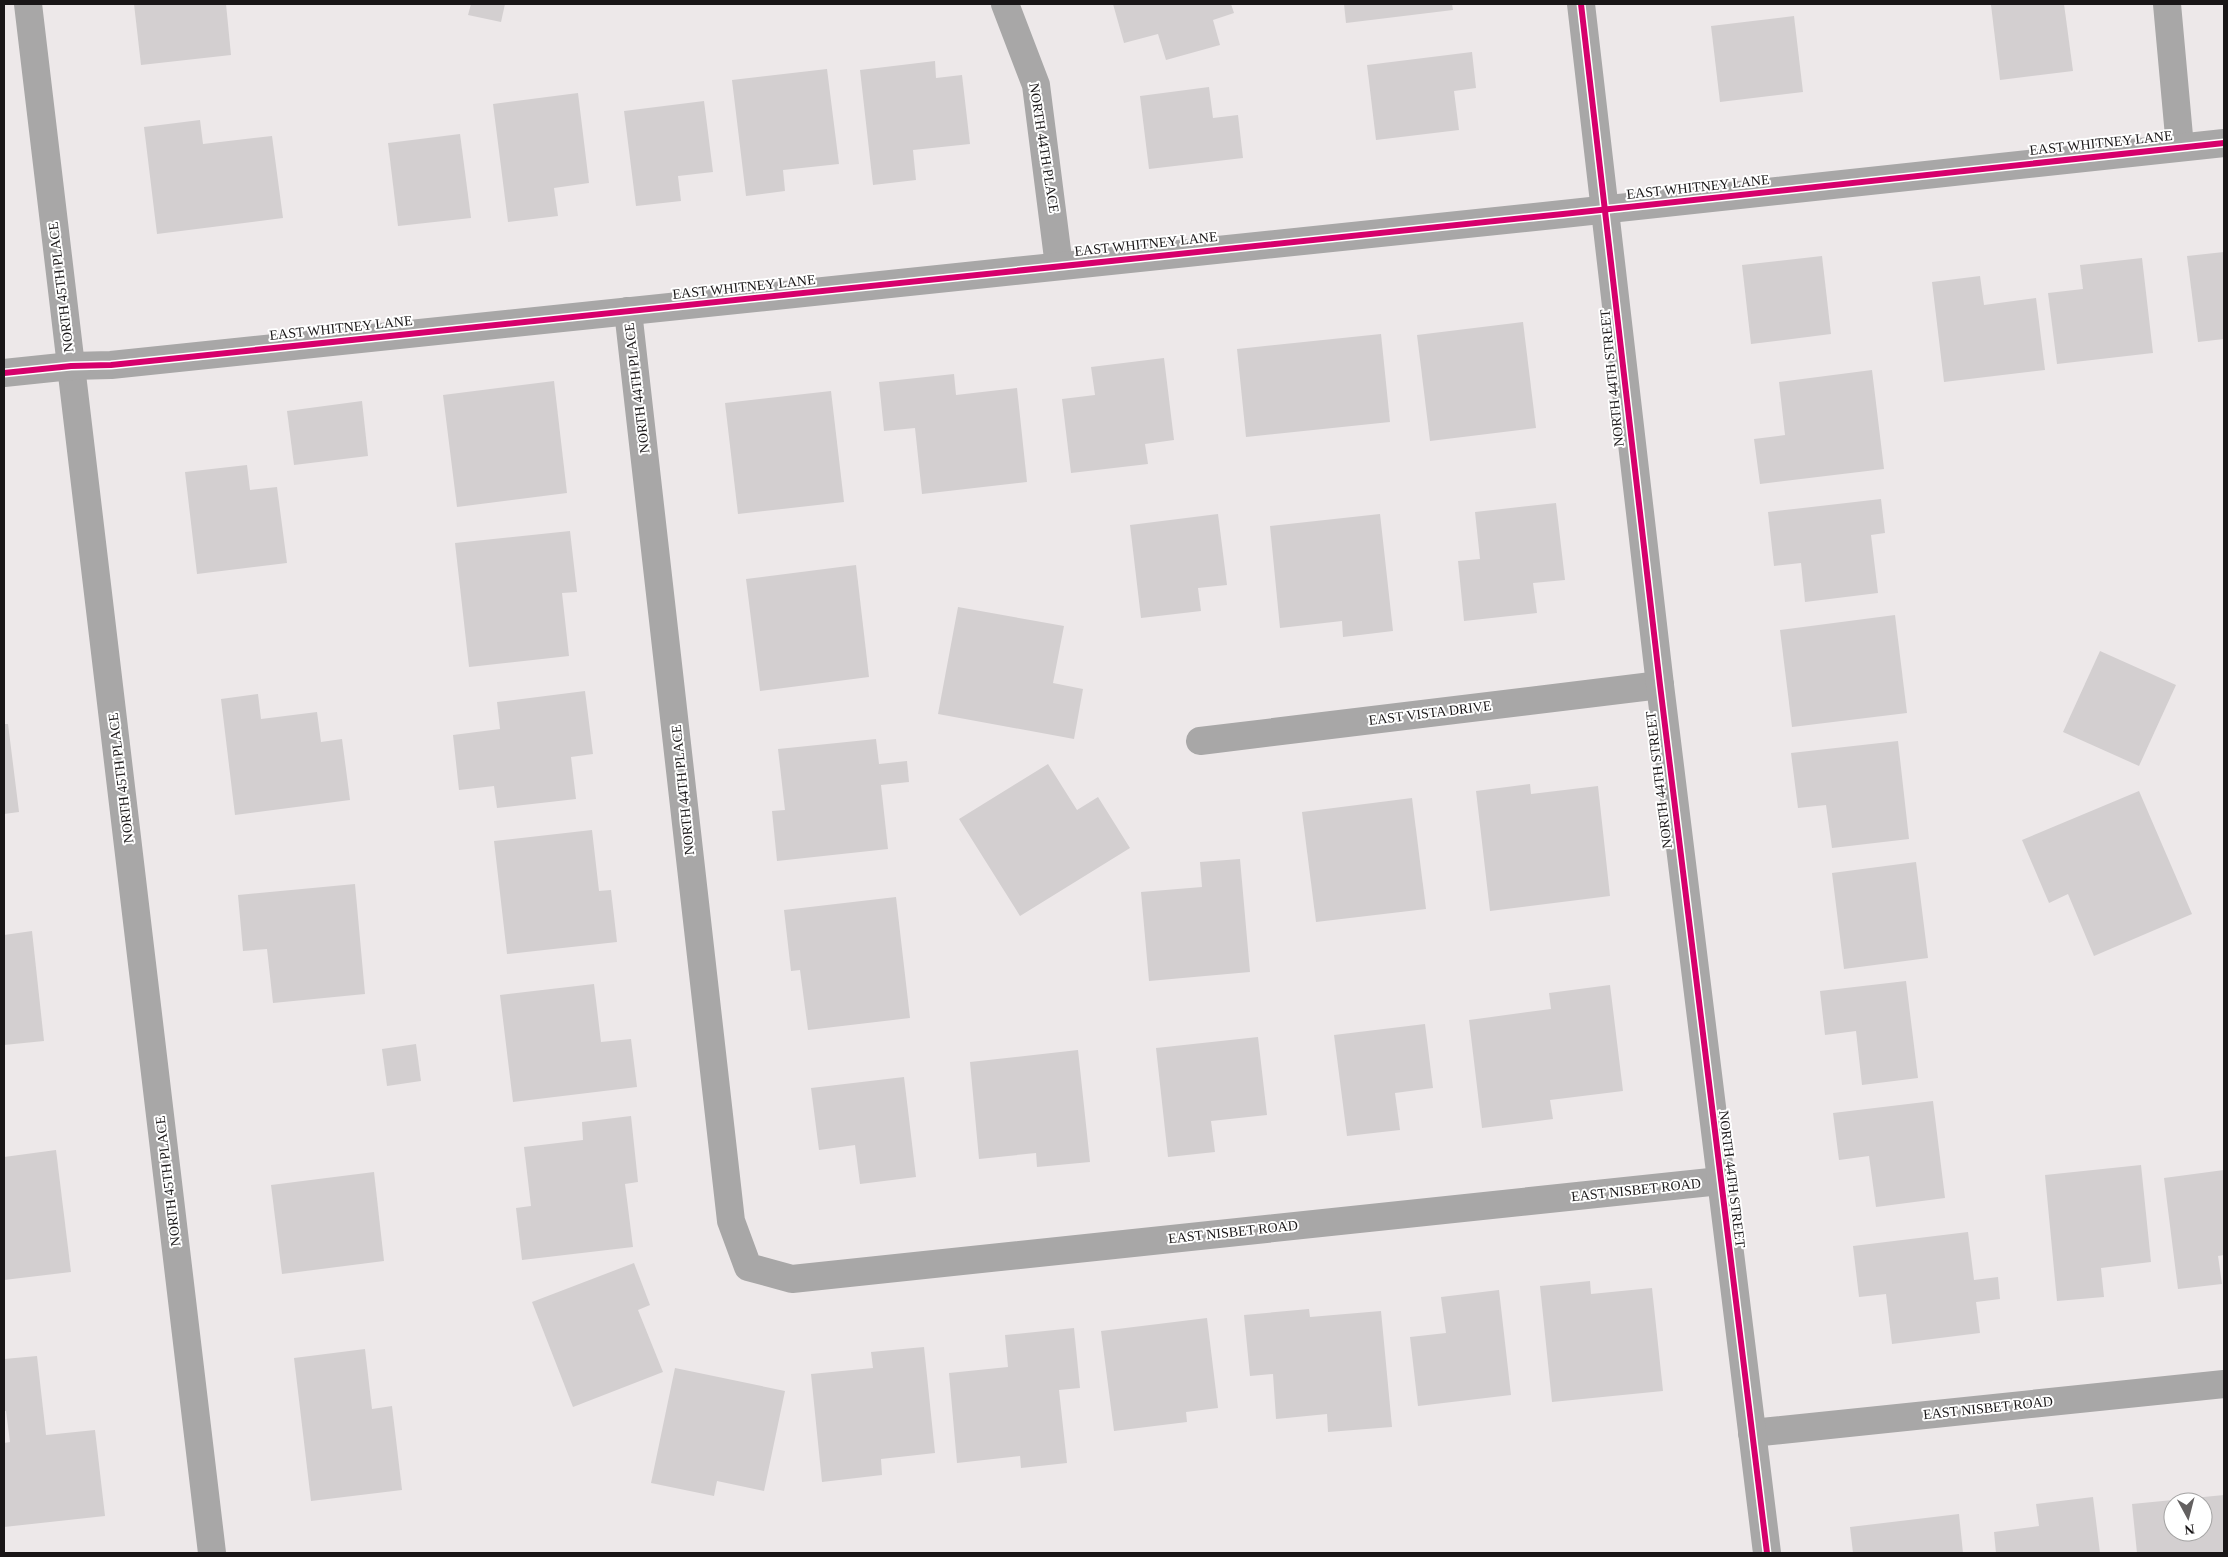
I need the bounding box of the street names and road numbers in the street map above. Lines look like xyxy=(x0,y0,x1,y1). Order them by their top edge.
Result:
street label: NORTH 44TH PLACE xyxy=(1026,82,1062,214)
street label: EAST WHITNEY LANE xyxy=(2029,128,2173,158)
street label: EAST WHITNEY LANE xyxy=(1626,172,1770,202)
street label: NORTH 45TH PLACE xyxy=(46,221,76,353)
street label: EAST WHITNEY LANE xyxy=(1074,229,1218,259)
street label: EAST WHITNEY LANE xyxy=(672,272,816,302)
street label: NORTH 44TH STREET xyxy=(1597,308,1627,448)
street label: EAST WHITNEY LANE xyxy=(269,313,413,343)
street label: NORTH 44TH PLACE xyxy=(622,322,652,454)
street label: EAST VISTA DRIVE xyxy=(1368,698,1492,728)
street label: NORTH 44TH STREET xyxy=(1643,710,1675,850)
street label: NORTH 45TH PLACE xyxy=(106,712,136,844)
street label: NORTH 44TH PLACE xyxy=(669,724,697,856)
street label: NORTH 44TH STREET xyxy=(1716,1109,1748,1249)
street label: NORTH 45TH PLACE xyxy=(153,1115,183,1247)
street label: EAST NISBET ROAD xyxy=(1570,1176,1702,1204)
street label: EAST NISBET ROAD xyxy=(1167,1218,1299,1246)
street label: EAST NISBET ROAD xyxy=(1922,1394,2054,1422)

